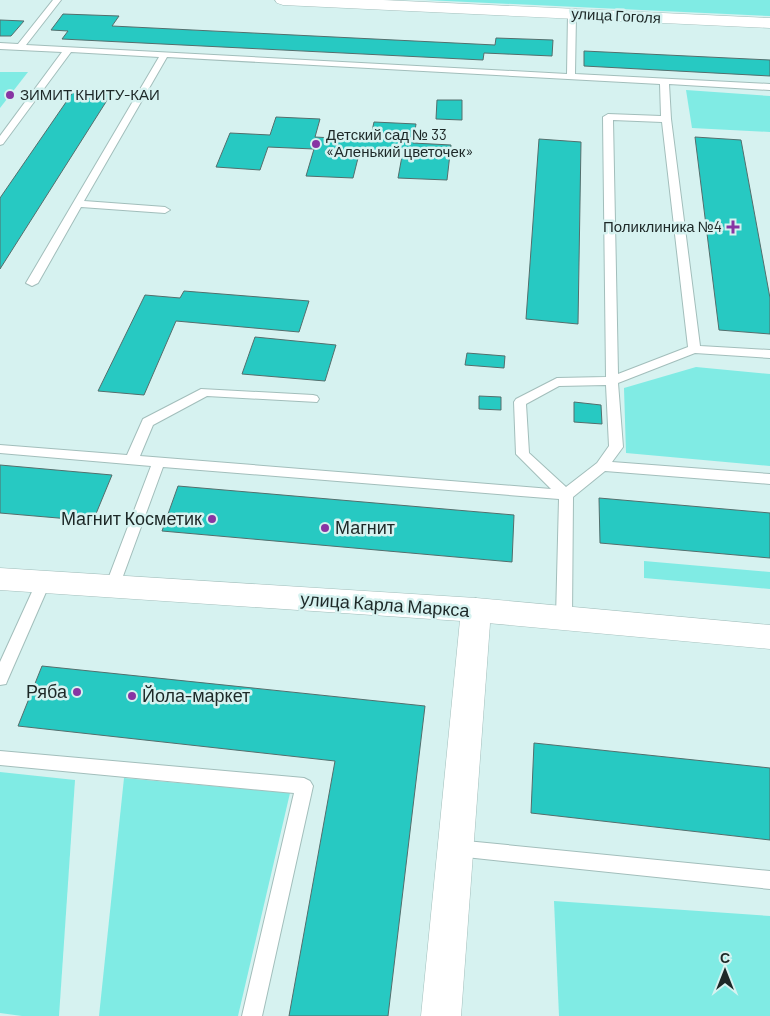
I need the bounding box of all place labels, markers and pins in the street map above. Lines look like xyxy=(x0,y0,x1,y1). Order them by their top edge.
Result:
place label: ЗИМИТ КНИТУ-КАИ xyxy=(20,85,160,103)
marker: ЗИМИТ КНИТУ-КАИ xyxy=(4,89,16,101)
place label: Детский сад № 33 «Аленький цветочек» xyxy=(326,125,473,160)
marker: Детский сад № 33 «Аленький цветочек» xyxy=(310,138,322,150)
place label: Поликлиника №4 xyxy=(603,217,722,235)
marker: Поликлиника №4 xyxy=(726,220,740,234)
place label: Магнит Косметик xyxy=(61,507,202,529)
marker: Магнит Косметик xyxy=(206,513,218,525)
place label: Магнит xyxy=(335,516,395,538)
marker: Магнит xyxy=(319,522,331,534)
place label: Ряба xyxy=(26,680,68,702)
place label: Йола-маркет xyxy=(142,684,250,706)
marker: Ряба xyxy=(71,686,83,698)
marker: Йола-маркет xyxy=(126,690,138,702)

